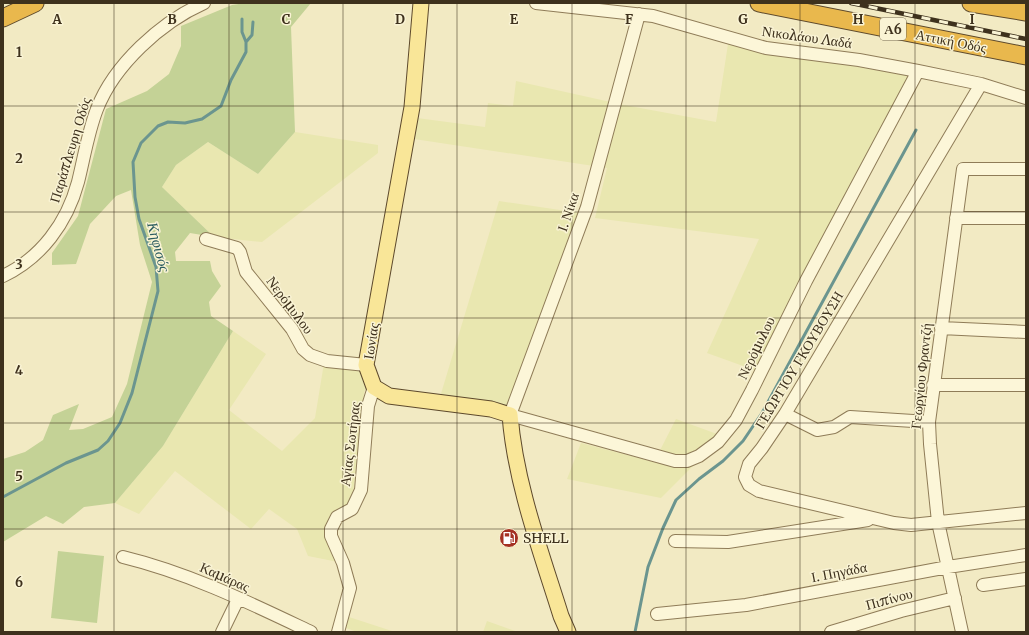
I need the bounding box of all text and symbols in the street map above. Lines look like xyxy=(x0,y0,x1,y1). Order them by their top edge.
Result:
text: A xyxy=(51,11,62,28)
text: B xyxy=(167,11,177,28)
text: C xyxy=(282,11,291,28)
text: D xyxy=(395,11,405,28)
text: E xyxy=(510,11,519,28)
text: F xyxy=(625,11,633,28)
text: G xyxy=(738,11,748,28)
text: H xyxy=(853,11,864,28)
text: I xyxy=(969,11,975,28)
road number: Α6 xyxy=(880,18,906,40)
street label: Νικολάου Λαδά xyxy=(761,22,854,52)
street label: Αττική Οδός xyxy=(914,25,989,57)
text: 1 xyxy=(16,44,22,61)
street label: Παράπλευρη Οδός xyxy=(45,95,95,205)
text: 2 xyxy=(15,150,23,167)
street label: Ι. Νίκα xyxy=(553,190,583,234)
water label: Κηφισός xyxy=(143,219,175,275)
text: 3 xyxy=(15,256,23,273)
street label: Νερόμυλου xyxy=(262,273,318,338)
street label: ΓΕΩΡΓΙΟΥ ΓΚΟΥΒΟΥΣΗ xyxy=(751,288,847,432)
street label: Νερόμυλου xyxy=(733,314,779,382)
street label: Ιωνίας xyxy=(359,321,383,361)
street label: Γεωργίου Φραντζή xyxy=(906,322,936,430)
text: 4 xyxy=(15,362,24,379)
street label: Αγίας Σωτήρας xyxy=(336,400,364,488)
text: 5 xyxy=(15,468,23,485)
fuel station icon: SHELL xyxy=(498,527,520,549)
place label: SHELL xyxy=(523,529,569,547)
street label: Καμάρας xyxy=(197,558,253,596)
street label: Ι. Πηγάδα xyxy=(810,558,869,586)
text: 6 xyxy=(15,574,23,591)
street label: Πιπίνου xyxy=(864,584,914,614)

